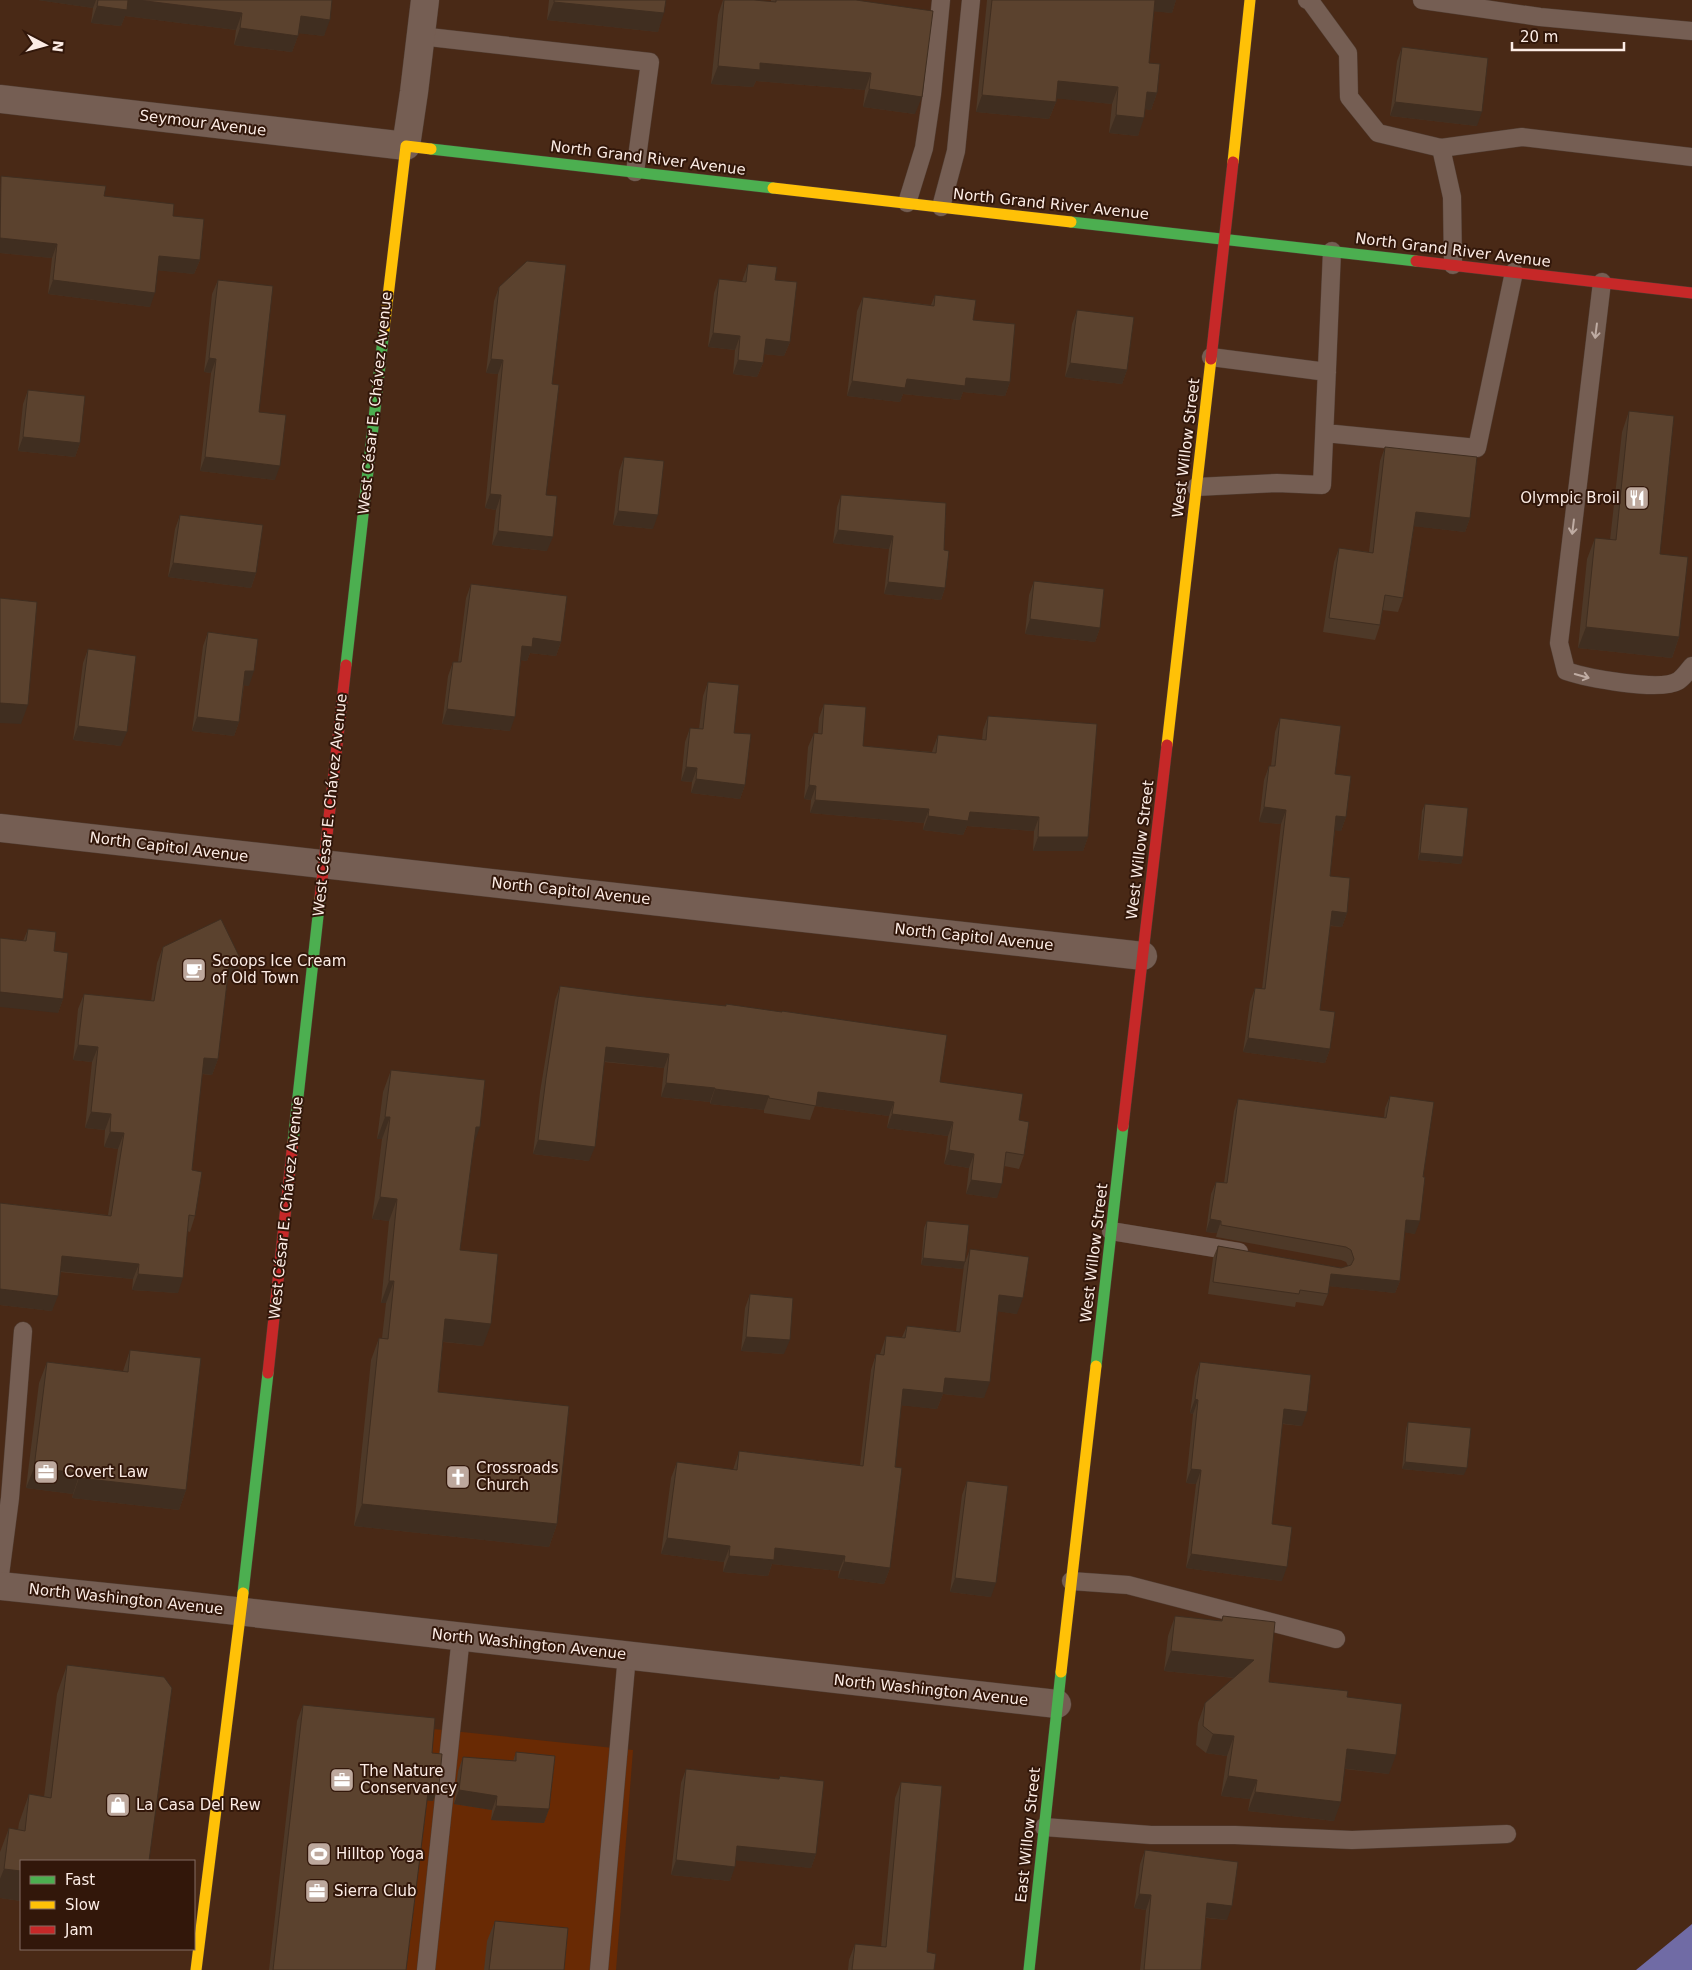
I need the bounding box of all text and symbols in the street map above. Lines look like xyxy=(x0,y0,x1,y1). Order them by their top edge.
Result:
north arrow xyxy=(20,20,70,70)
scale bar xyxy=(1512,20,1624,52)
text: 20 m xyxy=(1520,28,1558,46)
text: N xyxy=(49,40,66,53)
street label: Seymour Avenue xyxy=(139,106,267,140)
street label: North Grand River Avenue xyxy=(549,137,747,179)
street label: North Grand River Avenue xyxy=(952,185,1150,223)
street label: North Grand River Avenue xyxy=(1354,229,1552,271)
street label: West César E. Chávez Avenue xyxy=(354,291,396,515)
one-way arrow xyxy=(1591,322,1601,338)
street label: West Willow Street xyxy=(1169,377,1204,519)
restaurant icon: Olympic Broil xyxy=(1624,485,1650,511)
place label: Olympic Broil xyxy=(1520,489,1620,507)
one-way arrow xyxy=(1568,518,1578,534)
one-way arrow xyxy=(1574,671,1590,681)
street label: West César E. Chávez Avenue xyxy=(309,693,351,917)
street label: West Willow Street xyxy=(1123,779,1158,921)
street label: North Capitol Avenue xyxy=(89,828,249,866)
street label: North Capitol Avenue xyxy=(491,874,651,908)
street label: North Capitol Avenue xyxy=(894,920,1054,954)
place label: Scoops Ice Cream of Old Town xyxy=(212,952,346,987)
cafe icon: Scoops Ice Cream of Old Town xyxy=(181,957,207,983)
street label: West César E. Chávez Avenue xyxy=(265,1096,307,1320)
street label: West Willow Street xyxy=(1077,1182,1112,1324)
office icon: Covert Law xyxy=(33,1459,59,1485)
place label: Crossroads Church xyxy=(476,1459,559,1494)
place label: Covert Law xyxy=(64,1463,148,1481)
church icon: Crossroads Church xyxy=(445,1464,471,1490)
street label: North Washington Avenue xyxy=(28,1580,224,1618)
street label: North Washington Avenue xyxy=(431,1625,627,1663)
street label: North Washington Avenue xyxy=(833,1671,1029,1709)
place label: The Nature Conservancy xyxy=(359,1762,457,1797)
street label: East Willow Street xyxy=(1012,1766,1044,1904)
office icon: The Nature Conservancy xyxy=(329,1767,355,1793)
shop icon: La Casa Del Rew xyxy=(105,1792,131,1818)
place label: La Casa Del Rew xyxy=(136,1796,261,1814)
sports icon: Hilltop Yoga xyxy=(306,1841,332,1867)
place label: Hilltop Yoga xyxy=(336,1845,424,1863)
legend xyxy=(20,1860,195,1950)
text: Fast xyxy=(65,1871,95,1889)
office icon: Sierra Club xyxy=(304,1878,330,1904)
place label: Sierra Club xyxy=(334,1882,417,1900)
text: Slow xyxy=(65,1896,100,1914)
text: Jam xyxy=(64,1921,93,1939)

